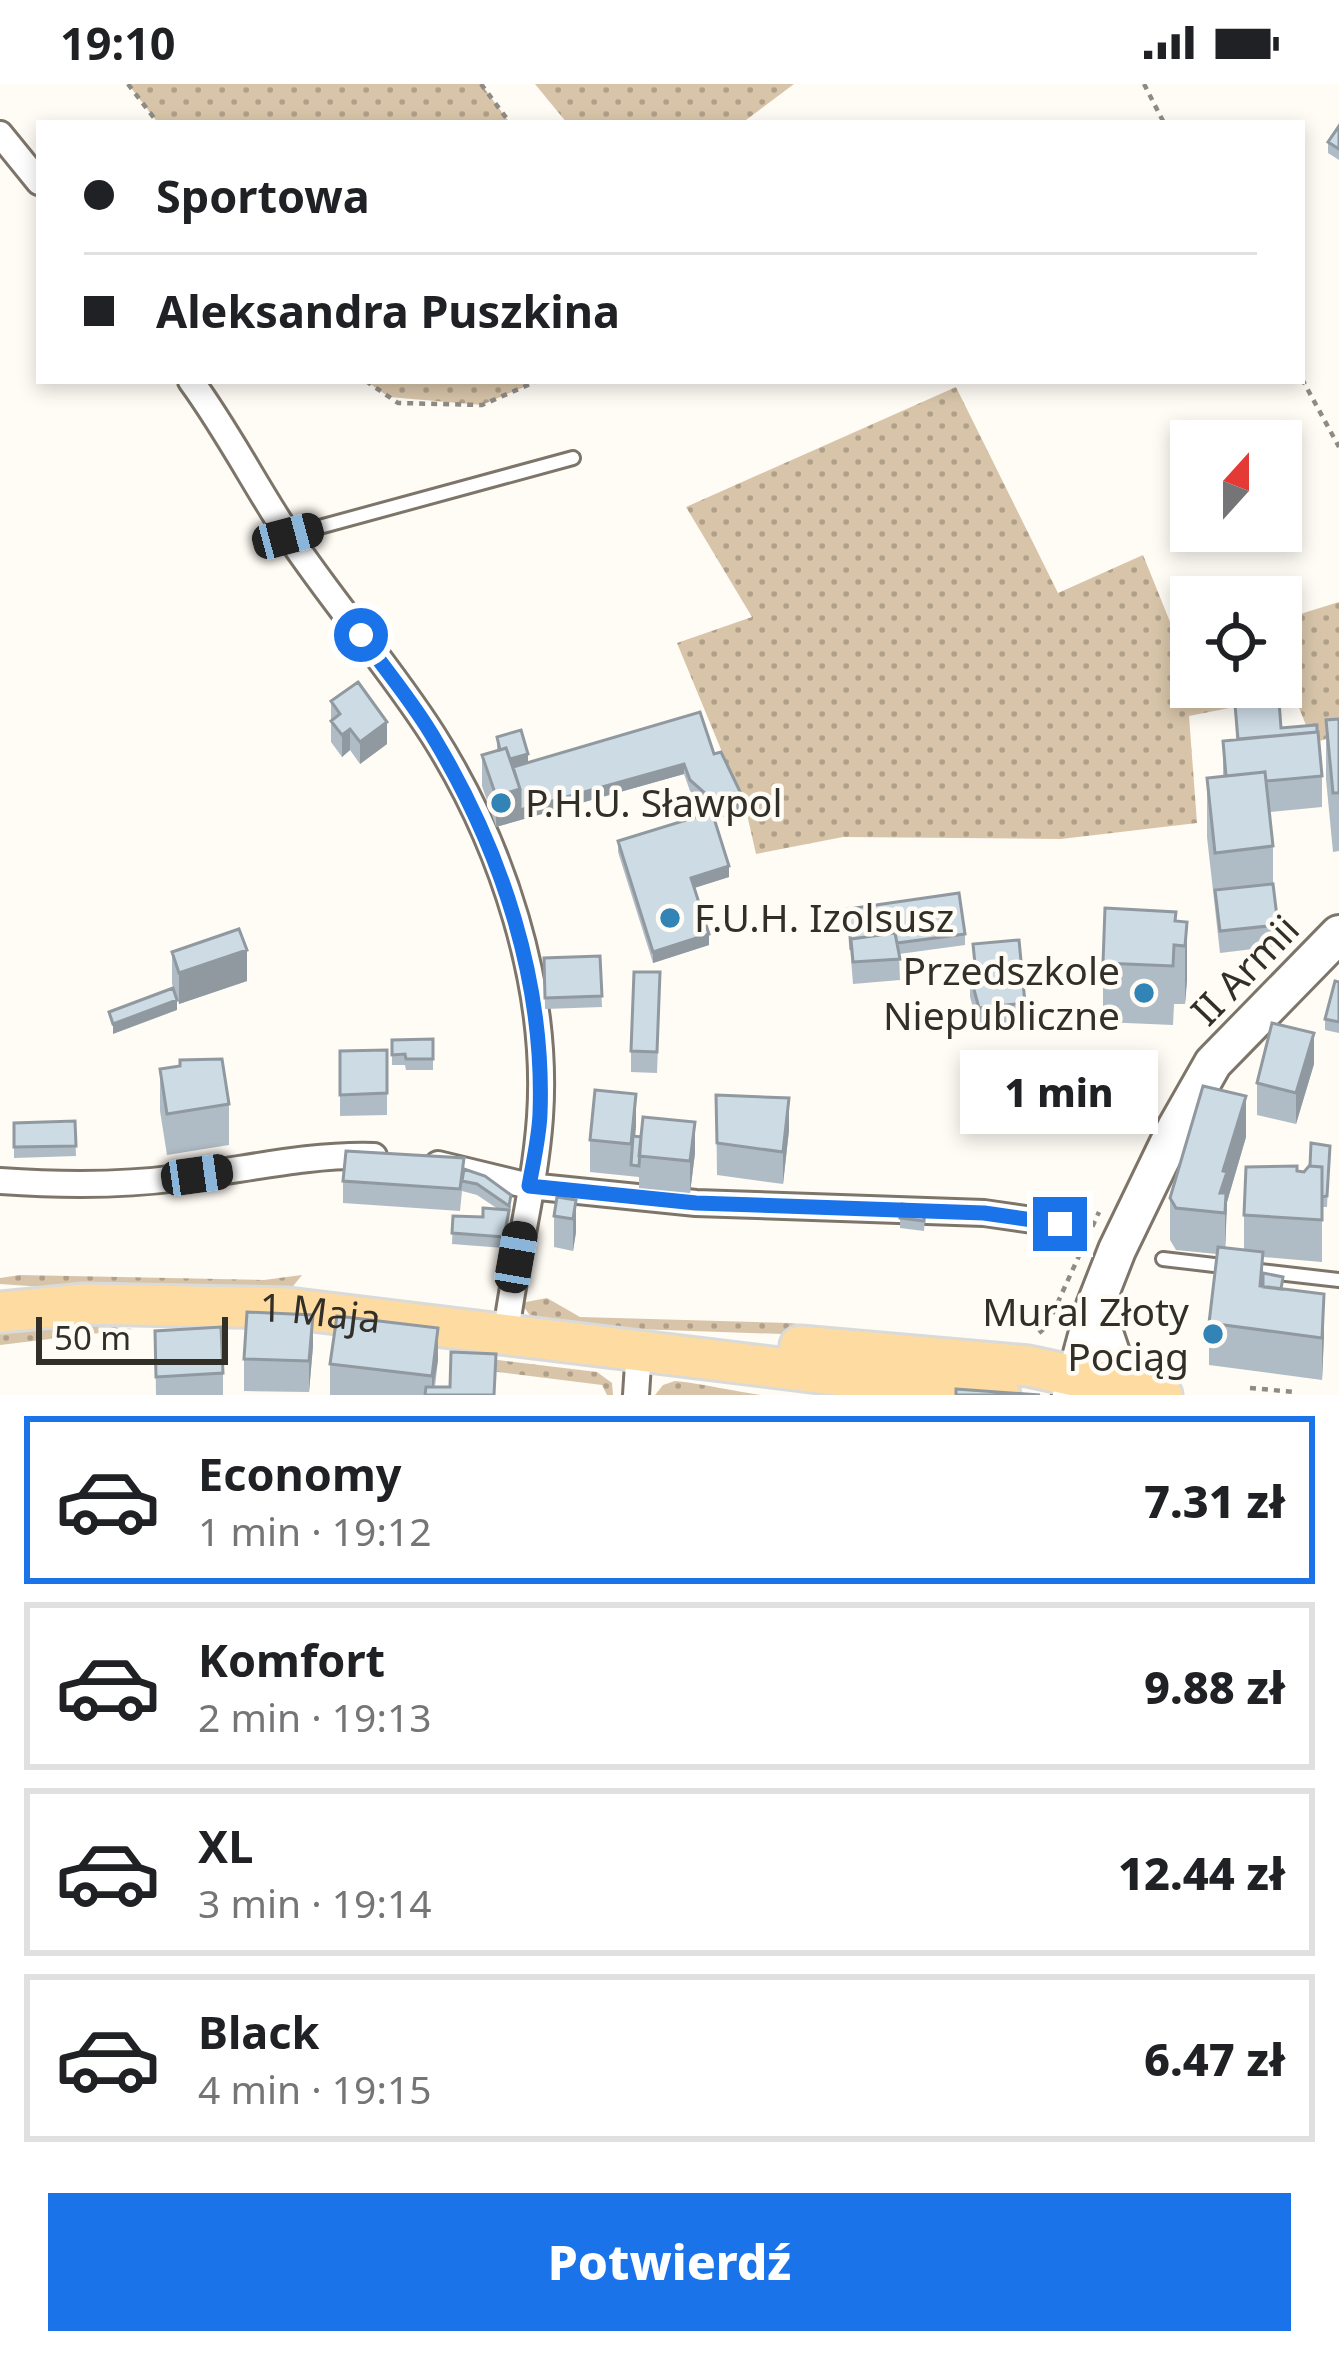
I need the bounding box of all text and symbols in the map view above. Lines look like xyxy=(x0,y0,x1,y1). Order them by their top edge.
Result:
text: 19:10 xyxy=(60,12,176,73)
text: Sportowa xyxy=(156,165,370,226)
text: Aleksandra Puszkina xyxy=(156,280,620,341)
north arrow xyxy=(1170,420,1302,552)
map controls xyxy=(1170,420,1302,708)
car xyxy=(249,509,327,563)
button: locate xyxy=(1170,576,1302,708)
route start xyxy=(334,608,388,662)
place label: P.H.U. Sławpol xyxy=(525,775,783,828)
marker: P.H.U. Sławpol xyxy=(488,790,514,816)
place label: F.U.H. Izolsusz xyxy=(694,890,954,943)
street label: II Armii xyxy=(1178,902,1310,1036)
marker: F.U.H. Izolsusz xyxy=(657,905,683,931)
place label: Przedszkole Niepubliczne xyxy=(883,943,1120,1041)
marker: Przedszkole Niepubliczne xyxy=(1131,980,1157,1006)
callout: 1 min xyxy=(961,1050,1159,1134)
text: 1 min xyxy=(1005,1065,1113,1118)
car xyxy=(159,1152,235,1198)
route end xyxy=(1033,1197,1087,1251)
car xyxy=(492,1218,540,1296)
street label: 1 Maja xyxy=(259,1279,384,1344)
place label: Mural Złoty Pociąg xyxy=(982,1284,1189,1382)
scale bar xyxy=(36,1311,228,1364)
text: 50 m xyxy=(54,1315,131,1360)
marker: Mural Złoty Pociąg xyxy=(1200,1321,1226,1347)
text: Economy xyxy=(198,1443,402,1504)
icon: car xyxy=(54,1446,162,1554)
text: 7.31 zł xyxy=(1144,1470,1285,1531)
text: 1 min · 19:12 xyxy=(198,1504,432,1557)
text: Komfort xyxy=(198,1629,385,1690)
icon: car xyxy=(54,1632,162,1740)
text: 9.88 zł xyxy=(1144,1656,1285,1717)
text: 2 min · 19:13 xyxy=(198,1690,432,1743)
text: XL xyxy=(198,1815,253,1876)
icon: car xyxy=(54,1818,162,1926)
text: 12.44 zł xyxy=(1118,1842,1285,1903)
text: 3 min · 19:14 xyxy=(198,1876,432,1929)
text: Black xyxy=(198,2001,319,2062)
icon: car xyxy=(54,2004,162,2112)
text: 6.47 zł xyxy=(1144,2028,1285,2089)
text: 4 min · 19:15 xyxy=(198,2062,432,2115)
button: Potwierdź xyxy=(48,2193,1291,2331)

